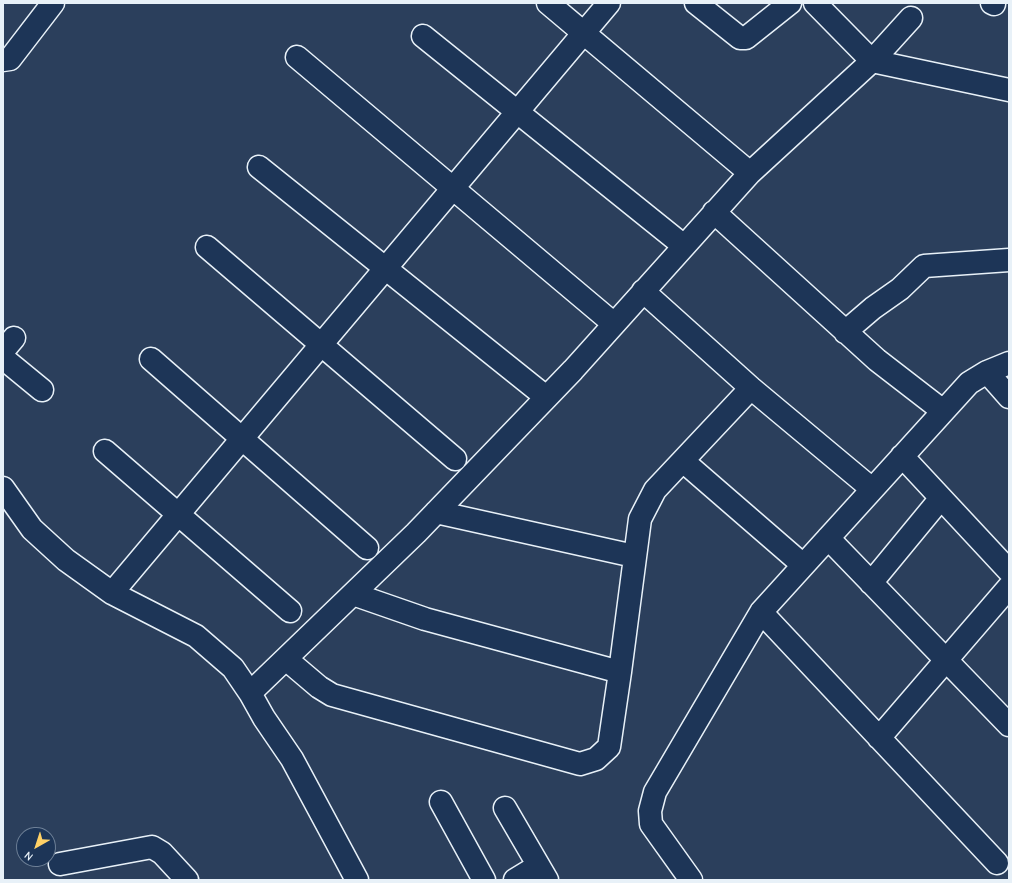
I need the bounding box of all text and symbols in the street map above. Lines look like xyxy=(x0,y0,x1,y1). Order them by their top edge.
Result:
north arrow xyxy=(16,827,56,867)
text: N xyxy=(22,849,36,863)

